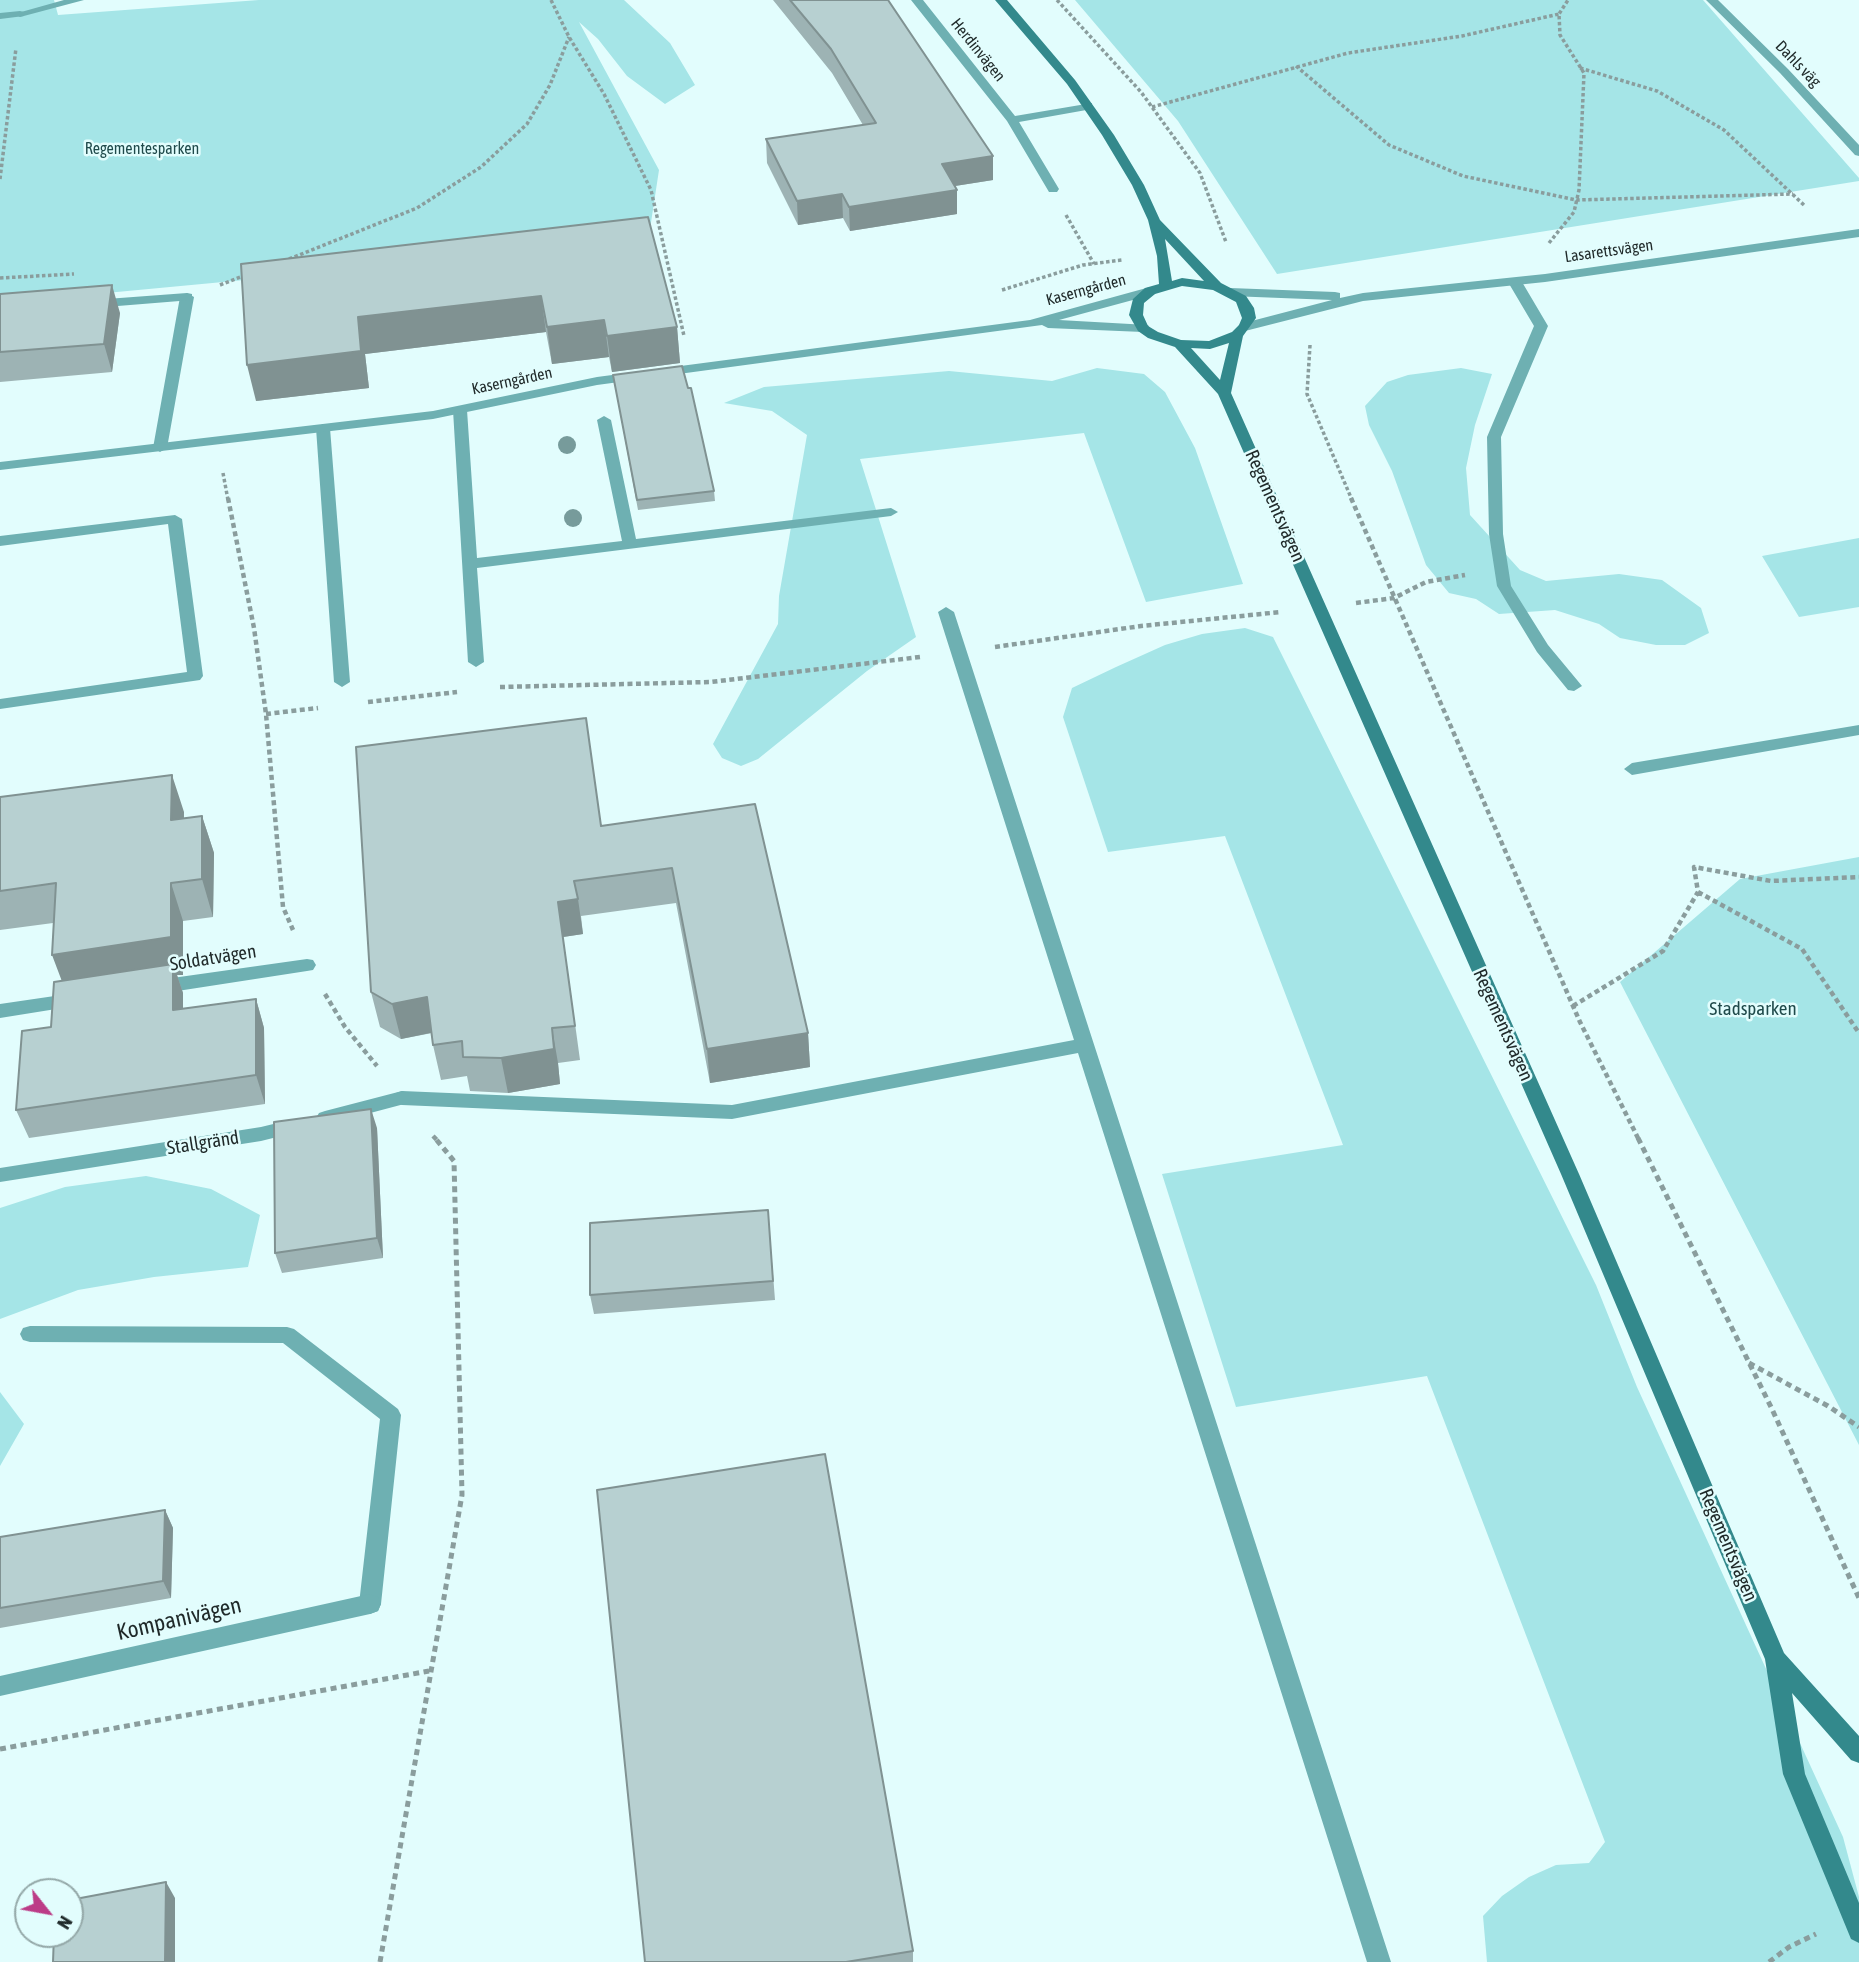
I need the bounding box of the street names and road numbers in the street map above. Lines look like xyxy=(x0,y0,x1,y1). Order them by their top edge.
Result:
street label: Herdinvägen xyxy=(947,15,1009,85)
street label: Dahls väg xyxy=(1771,37,1825,91)
street label: Lasarettsvägen xyxy=(1564,235,1654,267)
street label: Kaserngården xyxy=(1044,270,1128,310)
street label: Kaserngården xyxy=(470,363,554,399)
street label: Regementsvägen xyxy=(1240,446,1310,566)
street label: Soldatvägen xyxy=(168,940,258,976)
street label: Regementsvägen xyxy=(1468,965,1538,1085)
street label: Stallgränd xyxy=(165,1126,241,1160)
street label: Regementsvägen xyxy=(1694,1485,1762,1605)
street label: Kompanivägen xyxy=(114,1591,244,1647)

